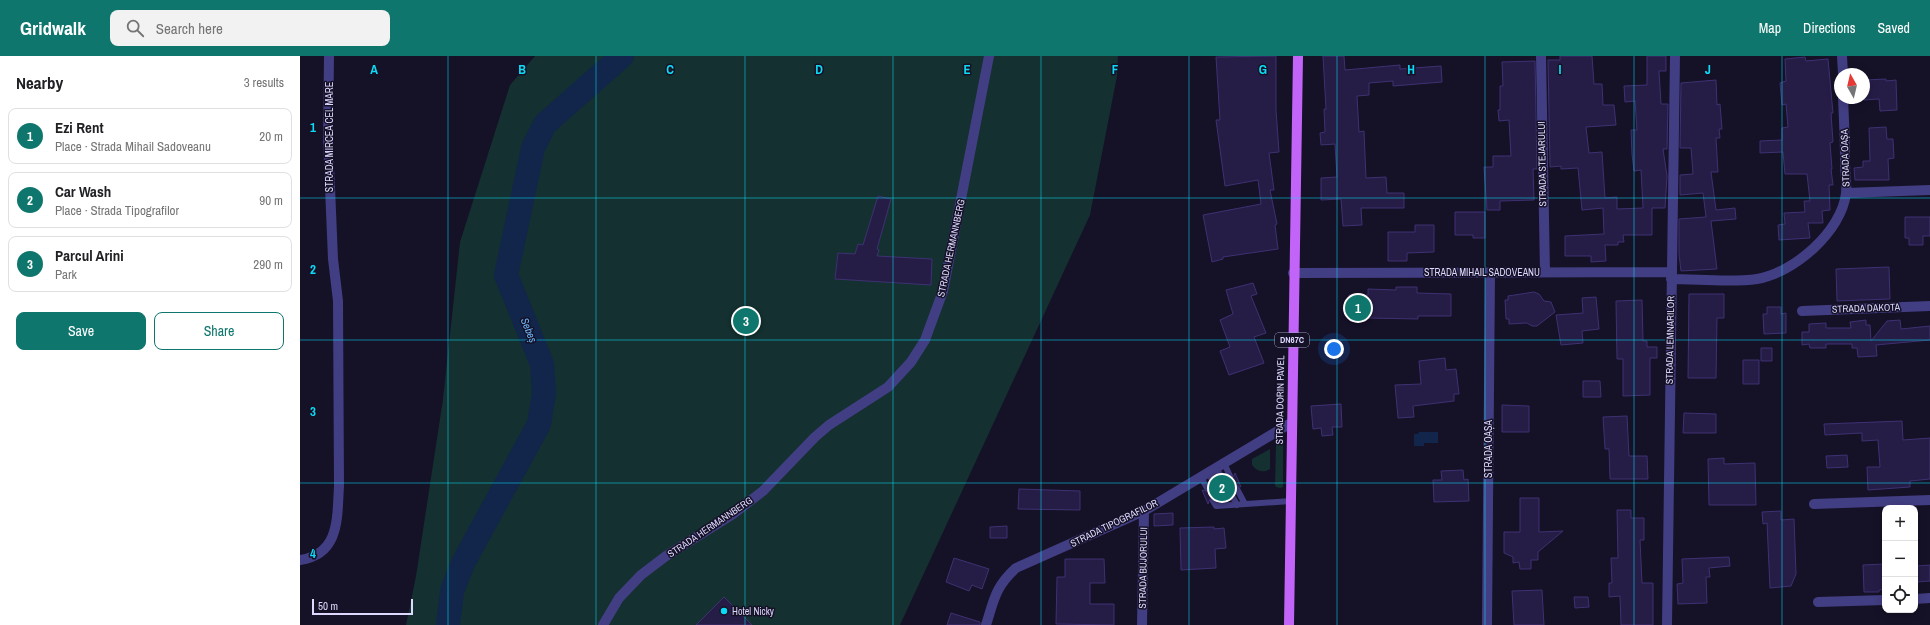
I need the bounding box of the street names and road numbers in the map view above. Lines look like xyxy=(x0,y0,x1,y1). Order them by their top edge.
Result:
street label: STRADA MIRCEA CEL MARE xyxy=(323,82,336,192)
street label: STRADA STEJARULUI xyxy=(1535,121,1549,207)
street label: STRADA OAȘA xyxy=(1837,128,1853,187)
street label: STRADA HERMANNBERG xyxy=(934,198,968,298)
street label: STRADA MIHAIL SADOVEANU xyxy=(1424,266,1540,279)
street label: STRADA LEMNARILOR xyxy=(1663,296,1677,384)
street label: STRADA DAKOTA xyxy=(1832,300,1901,316)
road number: DN67C xyxy=(1275,333,1309,347)
street label: STRADA DORIN PAVEL xyxy=(1273,355,1287,445)
street label: STRADA OAȘA xyxy=(1482,420,1495,478)
street label: STRADA HERMANNBERG xyxy=(665,494,755,560)
street label: STRADA TIPOGRAFILOR xyxy=(1068,496,1160,550)
street label: STRADA BUJORULUI xyxy=(1136,527,1150,609)

